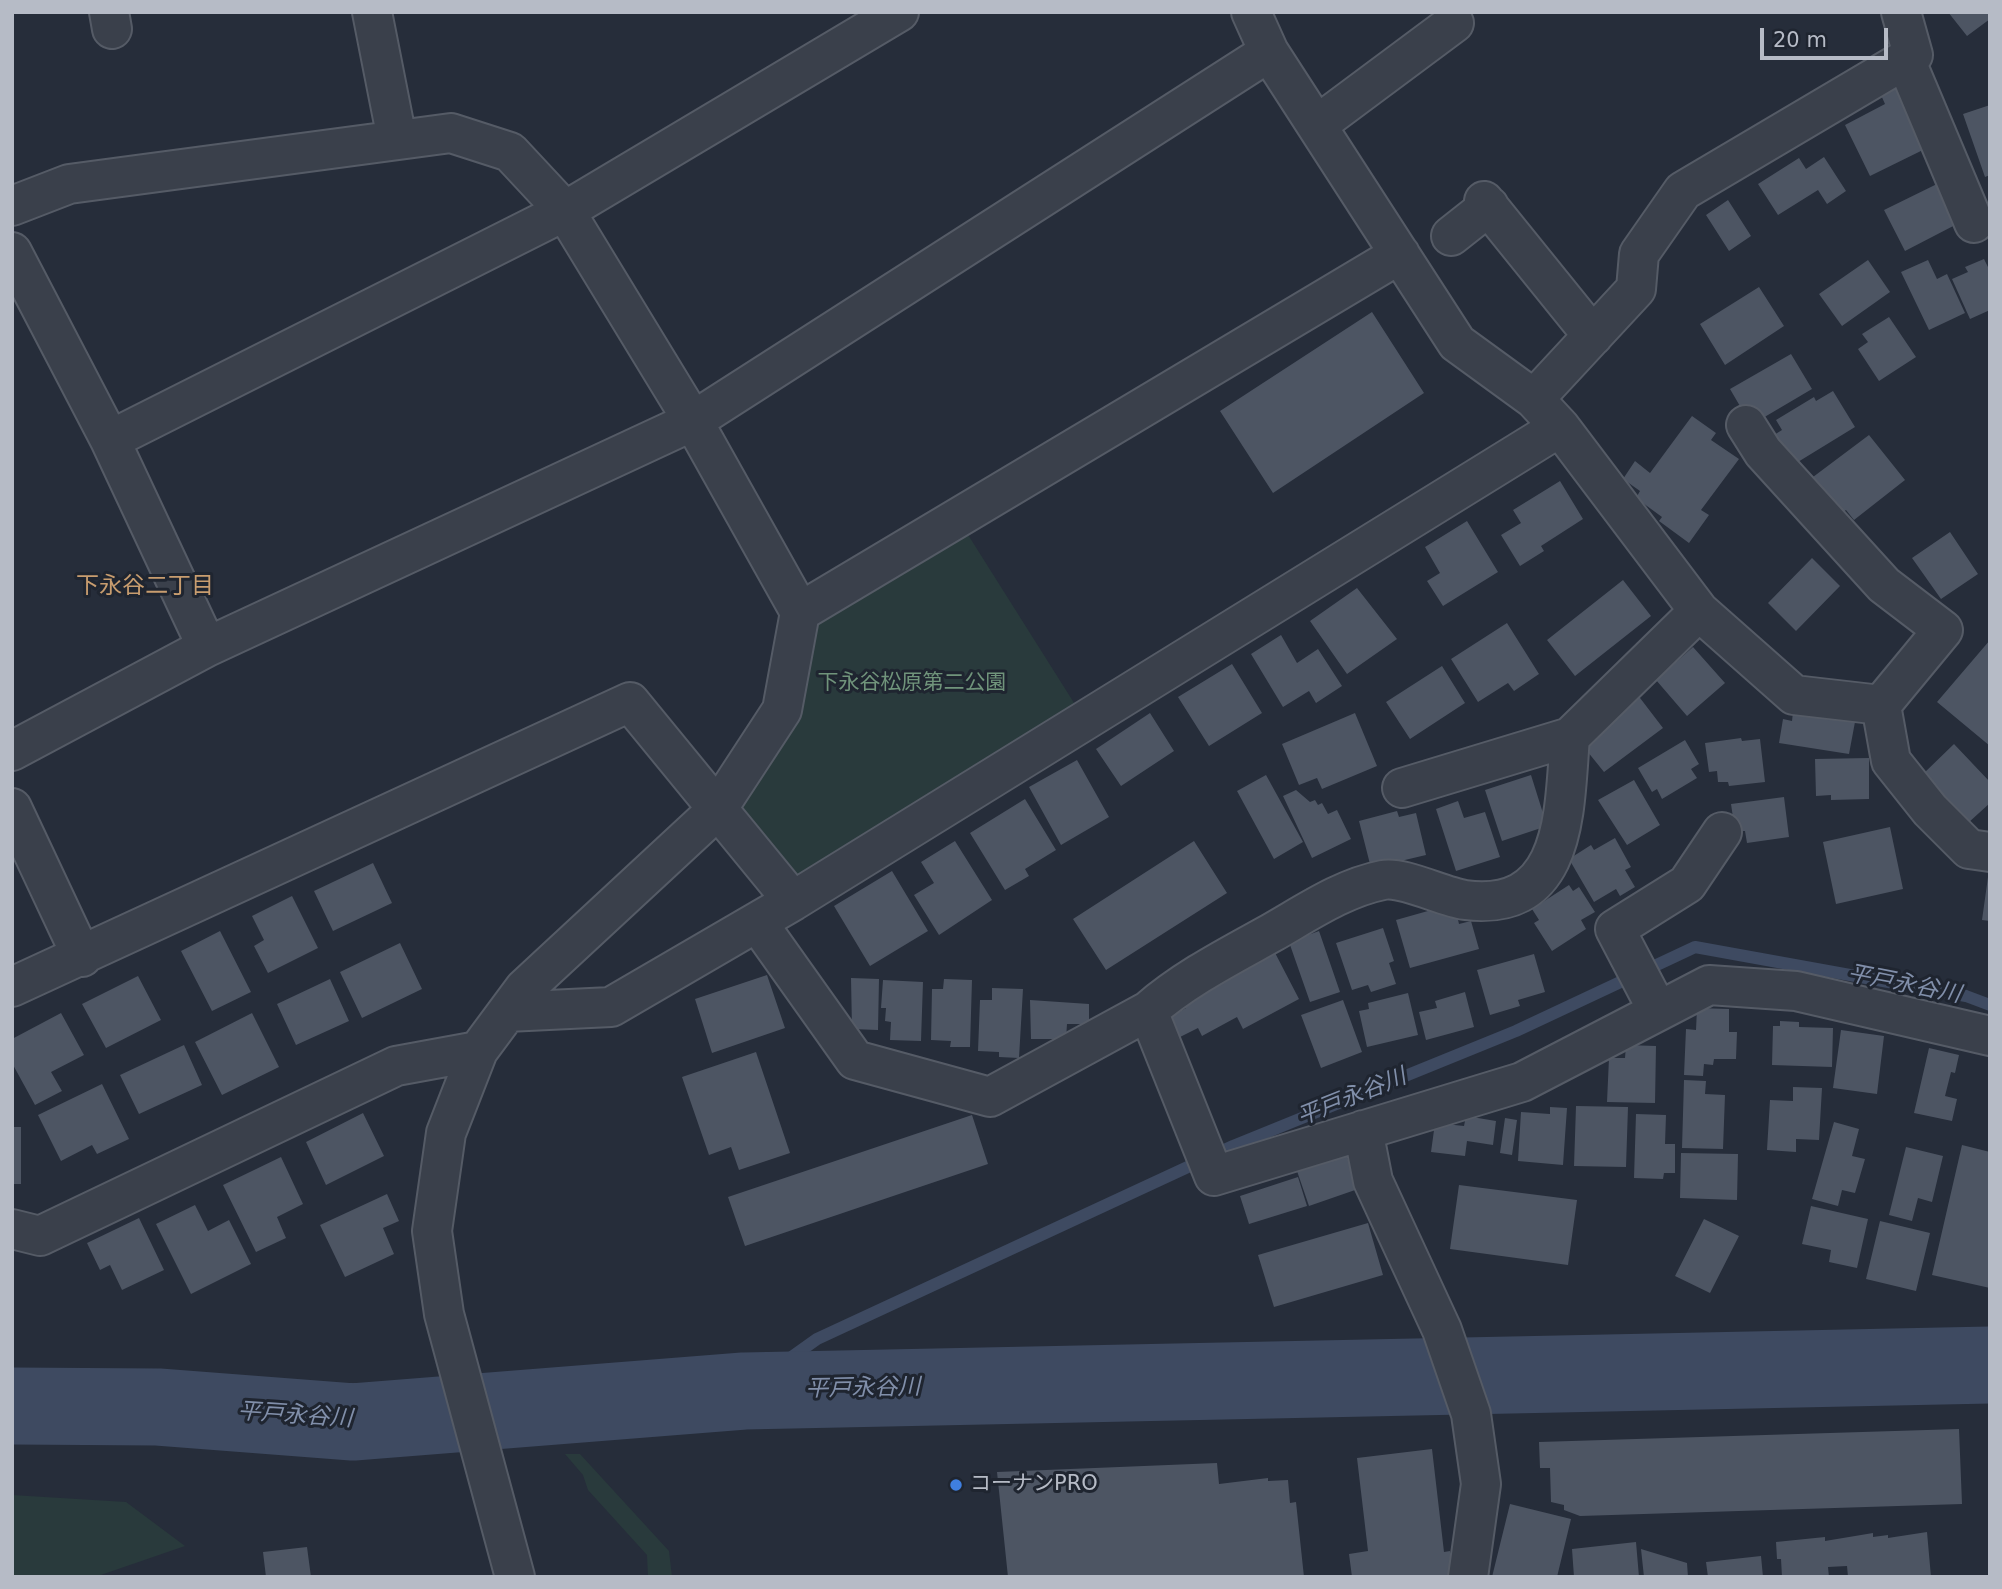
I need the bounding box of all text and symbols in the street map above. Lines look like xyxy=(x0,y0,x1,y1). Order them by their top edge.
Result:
scale bar xyxy=(1764,14,1892,58)
text: 20 m xyxy=(1773,28,1827,52)
district label: 下永谷二丁目 xyxy=(76,573,214,601)
park label: 下永谷松原第二公園 xyxy=(818,671,1006,697)
water label: 平戸永谷川 xyxy=(1845,960,1963,1010)
water label: 平戸永谷川 xyxy=(1294,1064,1410,1132)
water label: 平戸永谷川 xyxy=(805,1374,921,1404)
water label: 平戸永谷川 xyxy=(237,1398,353,1434)
place label: コーナンPRO xyxy=(970,1472,1098,1498)
marker: コーナンPRO xyxy=(948,1477,964,1493)

